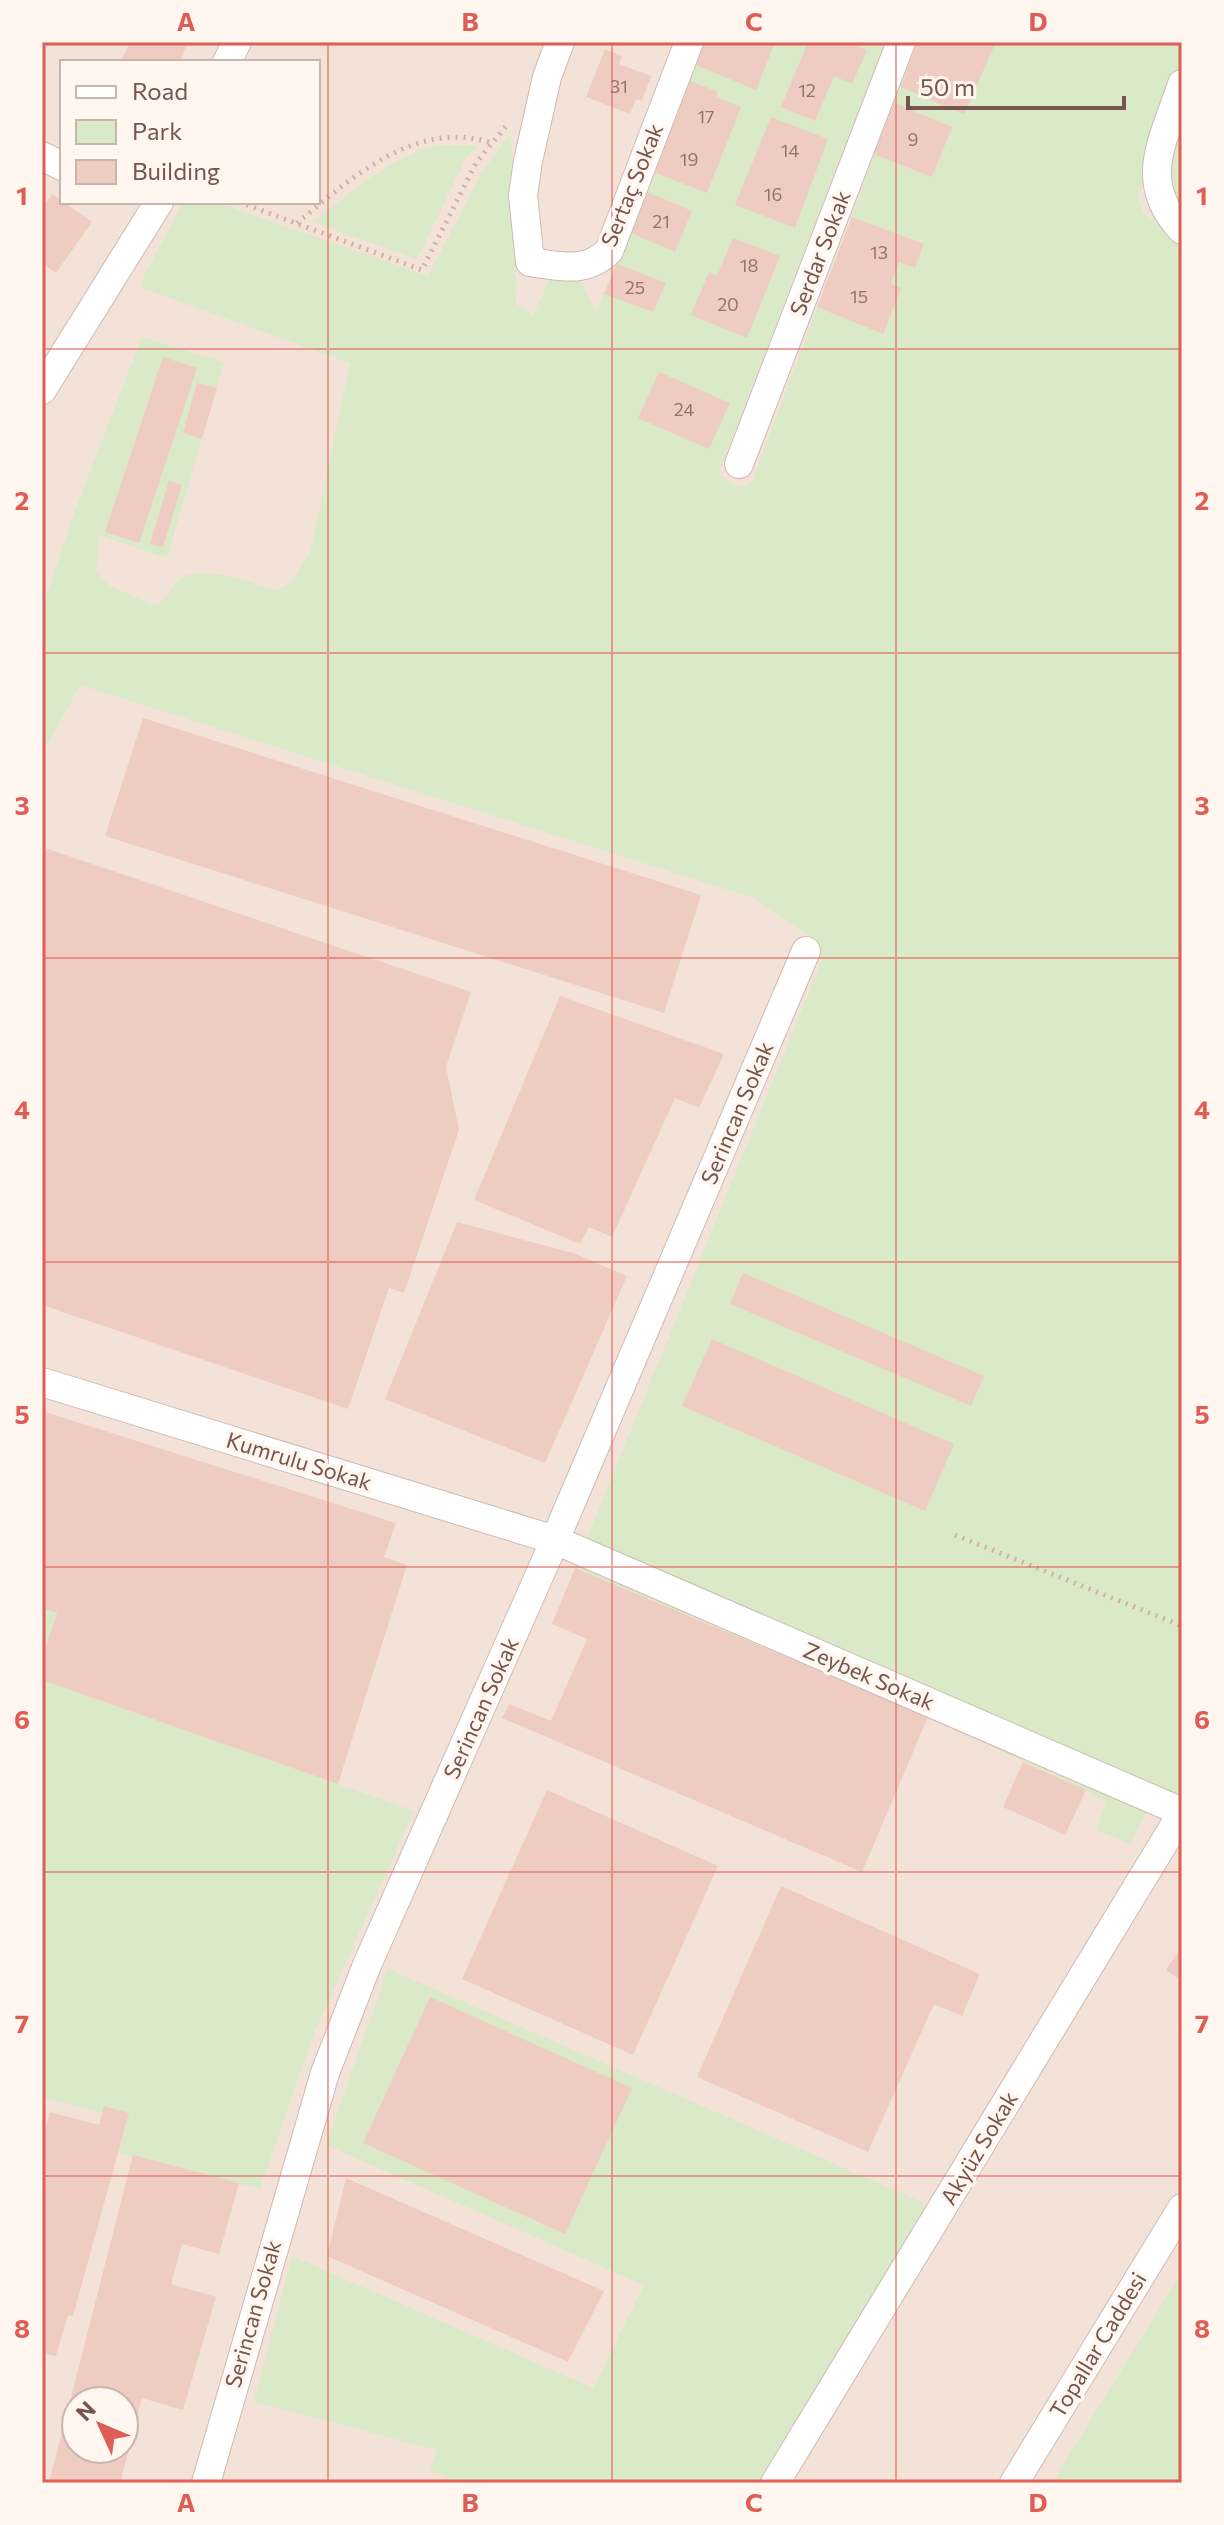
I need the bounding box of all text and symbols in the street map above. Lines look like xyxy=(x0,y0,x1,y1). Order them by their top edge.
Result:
text: A xyxy=(177,5,196,36)
text: B xyxy=(461,5,479,36)
text: C xyxy=(745,5,763,36)
text: D xyxy=(1028,5,1048,36)
legend xyxy=(60,60,320,204)
scale bar xyxy=(908,60,1124,110)
text: 50 m xyxy=(920,72,975,101)
house number: 31 xyxy=(610,75,628,97)
text: Road xyxy=(132,76,188,105)
house number: 12 xyxy=(798,79,816,101)
house number: 17 xyxy=(697,105,715,127)
text: Park xyxy=(132,116,182,145)
street label: Sertaç Sokak xyxy=(595,119,668,250)
house number: 9 xyxy=(908,128,918,150)
house number: 14 xyxy=(781,139,799,161)
house number: 19 xyxy=(680,148,698,170)
text: Building xyxy=(132,156,220,185)
text: 1 xyxy=(16,179,28,210)
text: 1 xyxy=(1196,179,1208,210)
house number: 16 xyxy=(764,183,782,205)
street label: Serdar Sokak xyxy=(783,187,856,319)
house number: 21 xyxy=(652,210,670,232)
house number: 13 xyxy=(870,241,888,263)
house number: 18 xyxy=(740,254,758,276)
house number: 25 xyxy=(625,276,645,298)
house number: 15 xyxy=(850,285,868,307)
house number: 20 xyxy=(717,293,739,315)
house number: 24 xyxy=(674,398,694,420)
text: 2 xyxy=(15,484,29,515)
text: 2 xyxy=(1195,484,1209,515)
text: 3 xyxy=(14,789,30,820)
text: 3 xyxy=(1194,789,1210,820)
street label: Serincan Sokak xyxy=(694,1037,779,1188)
text: 4 xyxy=(14,1093,30,1124)
text: 4 xyxy=(1194,1093,1210,1124)
text: 5 xyxy=(14,1398,30,1429)
text: 5 xyxy=(1194,1398,1210,1429)
street label: Kumrulu Sokak xyxy=(223,1426,375,1495)
street label: Serincan Sokak xyxy=(437,1633,524,1783)
street label: Zeybek Sokak xyxy=(800,1636,939,1715)
text: 6 xyxy=(14,1703,30,1734)
text: 6 xyxy=(1194,1703,1210,1734)
text: 7 xyxy=(15,2007,29,2038)
text: 7 xyxy=(1195,2007,1209,2038)
street label: Akyüz Sokak xyxy=(934,2086,1023,2209)
street label: Serincan Sokak xyxy=(219,2237,286,2391)
street label: Topallar Caddesi xyxy=(1044,2267,1152,2422)
text: 8 xyxy=(14,2312,30,2343)
text: 8 xyxy=(1194,2312,1210,2343)
north arrow xyxy=(60,2385,140,2465)
text: N xyxy=(70,2395,101,2426)
text: A xyxy=(177,2486,196,2517)
text: B xyxy=(461,2486,479,2517)
text: C xyxy=(745,2486,763,2517)
text: D xyxy=(1028,2486,1048,2517)

